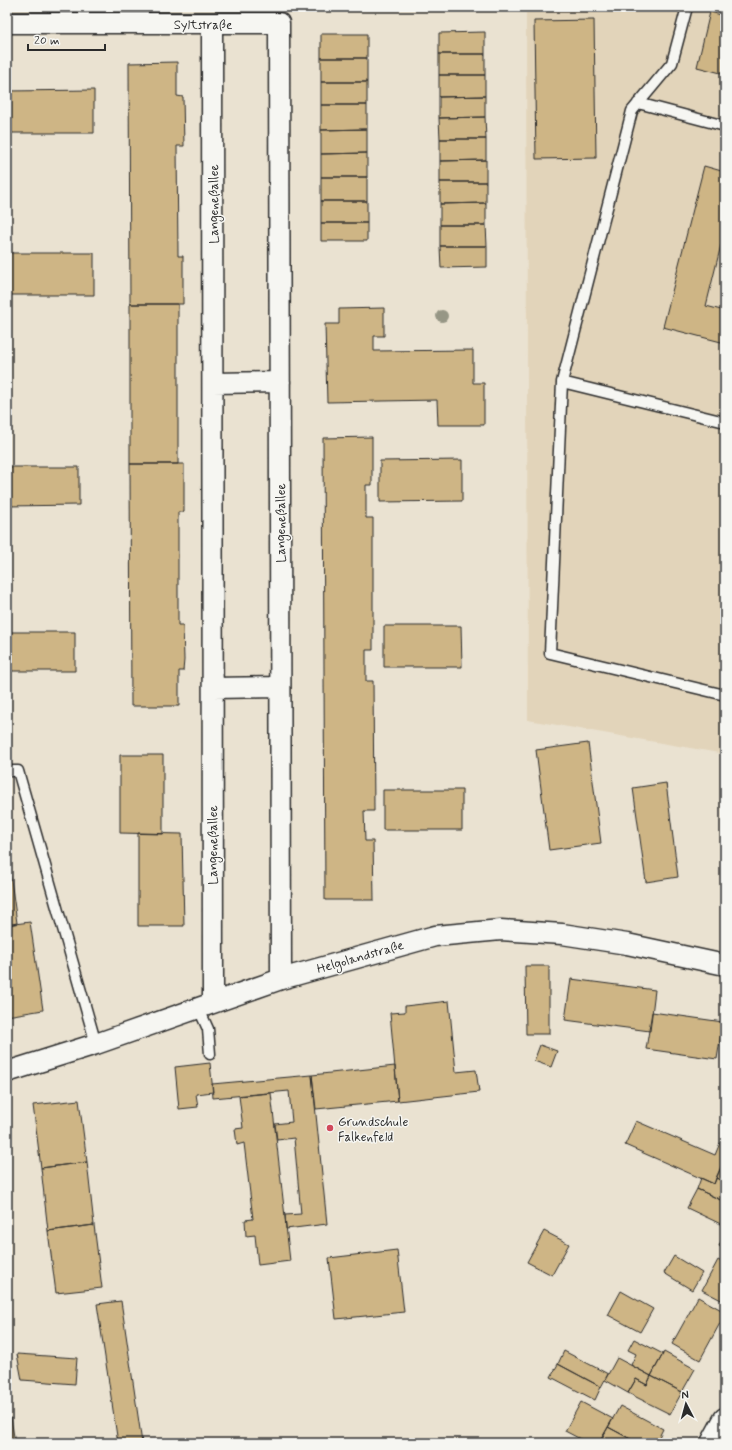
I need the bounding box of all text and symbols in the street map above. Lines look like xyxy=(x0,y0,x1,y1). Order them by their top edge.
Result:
street label: Syltstraße xyxy=(174,17,232,34)
scale bar xyxy=(28,26,105,52)
text: 20 m xyxy=(34,33,60,49)
street label: Langeneßallee xyxy=(206,164,224,244)
street label: Langeneßallee xyxy=(273,483,291,563)
street label: Langeneßallee xyxy=(205,805,223,885)
street label: Helgolandstraße xyxy=(315,937,406,979)
place label: Grundschule Falkenfeld xyxy=(338,1114,409,1146)
marker: Grundschule Falkenfeld xyxy=(325,1123,335,1133)
north arrow xyxy=(666,1384,706,1424)
text: N xyxy=(681,1388,689,1402)

